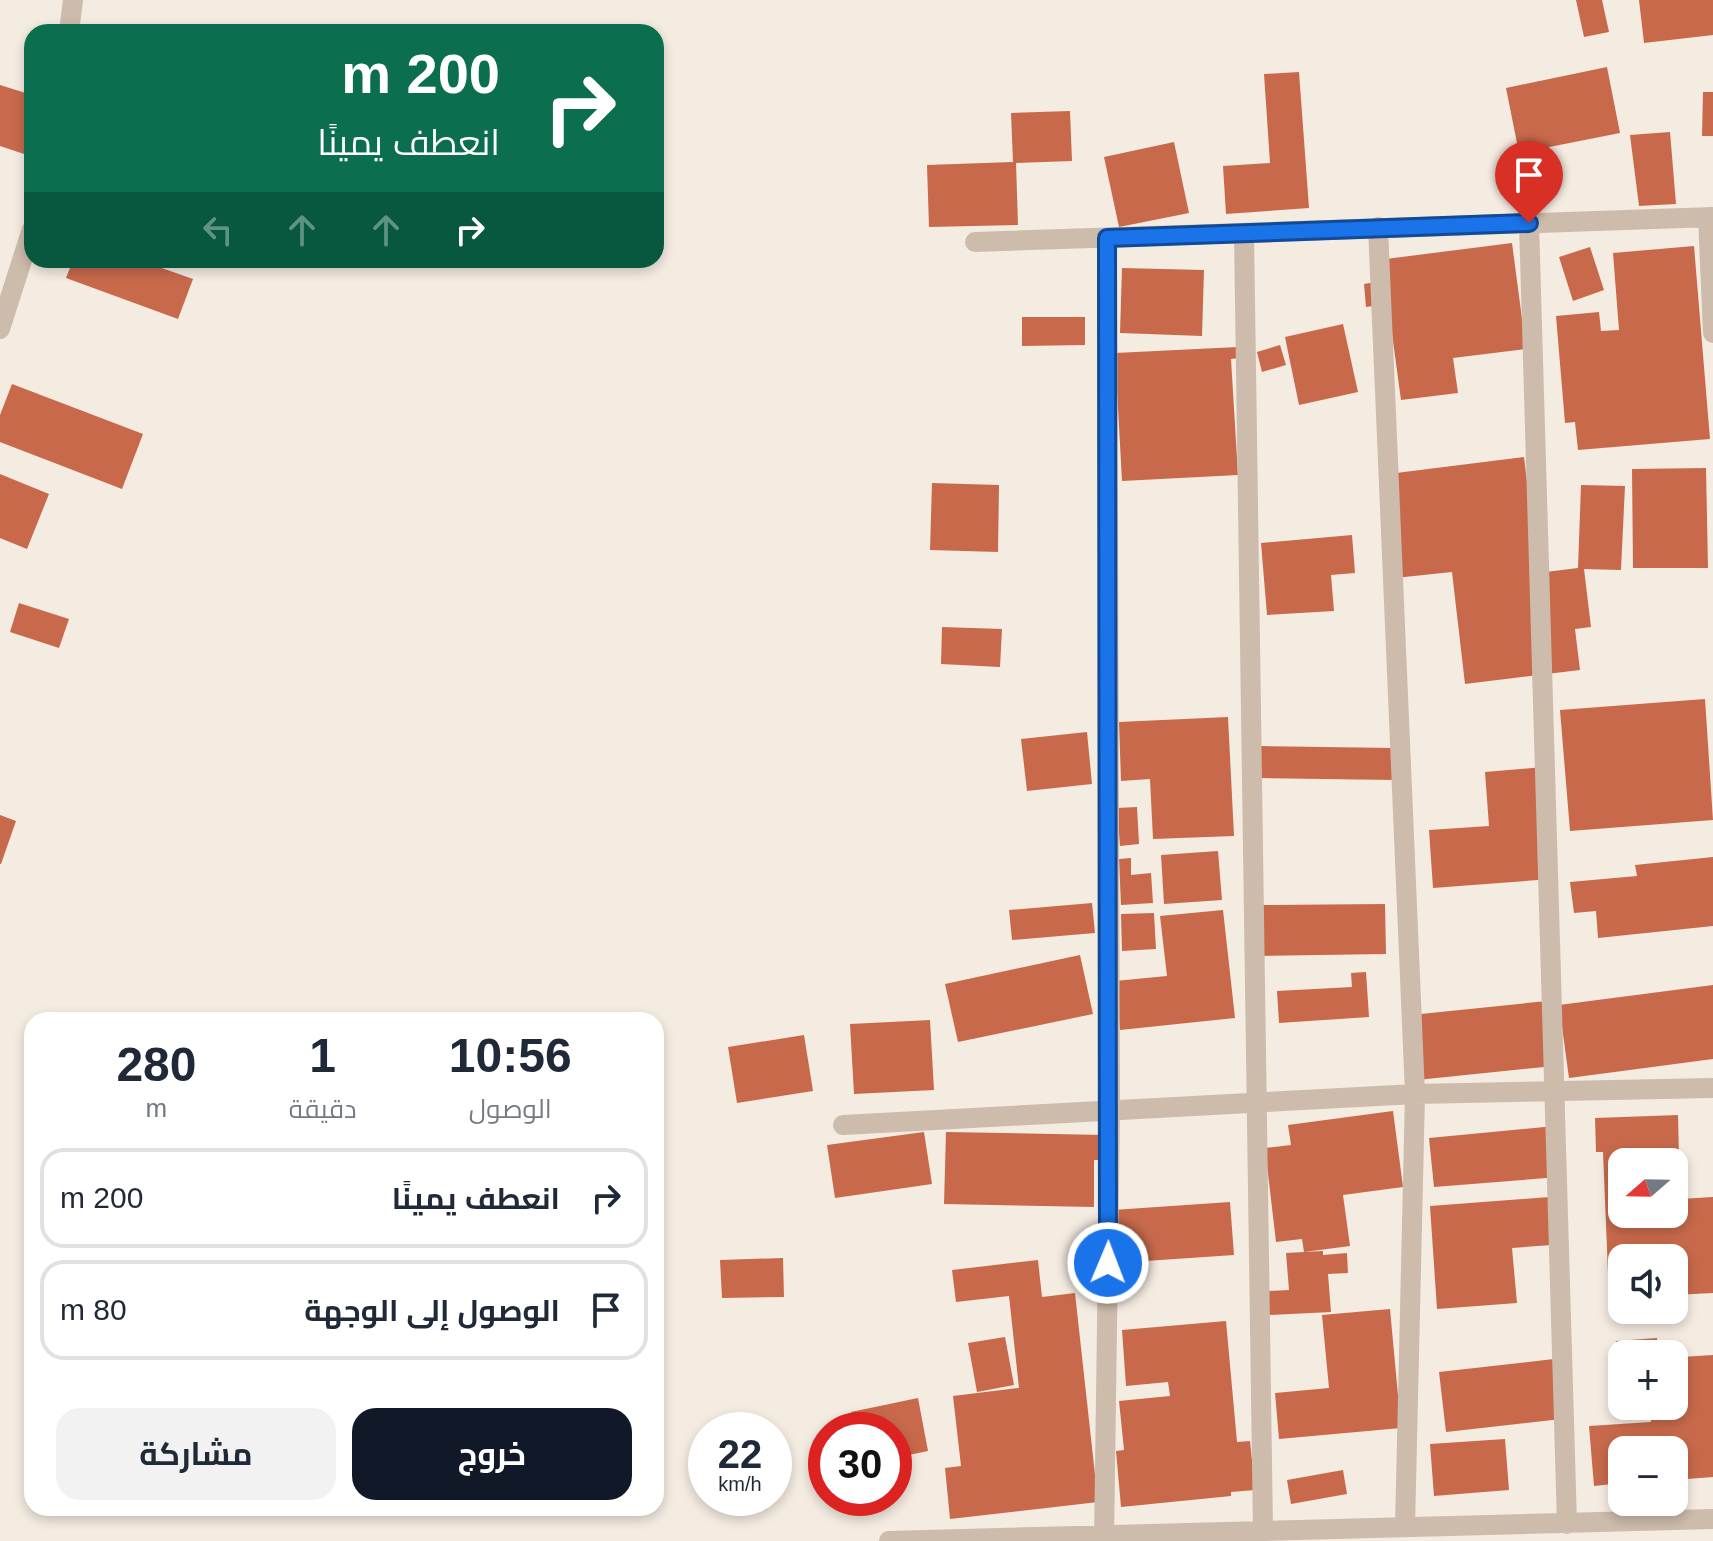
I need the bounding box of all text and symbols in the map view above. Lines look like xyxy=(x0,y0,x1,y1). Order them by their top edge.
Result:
text: 200 m xyxy=(341,42,500,105)
icon: right xyxy=(528,56,632,160)
text: انعطف يمينًا xyxy=(317,122,500,163)
pin xyxy=(1495,141,1563,223)
icon: arrive xyxy=(1507,153,1551,197)
icon: left xyxy=(196,208,240,252)
icon: ahead xyxy=(280,208,324,252)
icon: ahead xyxy=(364,208,408,252)
icon: right xyxy=(448,208,492,252)
text: 1 xyxy=(309,1029,336,1082)
text: 10:56 xyxy=(449,1029,572,1082)
text: 280 xyxy=(116,1038,196,1091)
text: m xyxy=(146,1093,167,1123)
text: دقيقة xyxy=(289,1094,356,1124)
text: الوصول xyxy=(469,1094,552,1124)
north arrow xyxy=(1608,1148,1688,1228)
map controls xyxy=(1608,1148,1688,1516)
icon: right xyxy=(584,1176,628,1220)
text: 200 m xyxy=(60,1181,143,1214)
text: انعطف يمينًا xyxy=(392,1182,560,1215)
position arrow xyxy=(1066,1221,1150,1305)
button: sound xyxy=(1608,1244,1688,1324)
icon: arrive xyxy=(584,1288,628,1332)
text: 80 m xyxy=(60,1293,127,1326)
text: الوصول إلى الوجهة xyxy=(304,1294,560,1327)
button: + xyxy=(1608,1340,1688,1420)
button: مشاركة xyxy=(56,1408,336,1500)
button: خروج xyxy=(352,1408,632,1500)
speed limit sign: 30 xyxy=(808,1412,912,1516)
text: 22 xyxy=(718,1432,762,1476)
button: − xyxy=(1608,1436,1688,1516)
text: km/h xyxy=(718,1473,762,1495)

